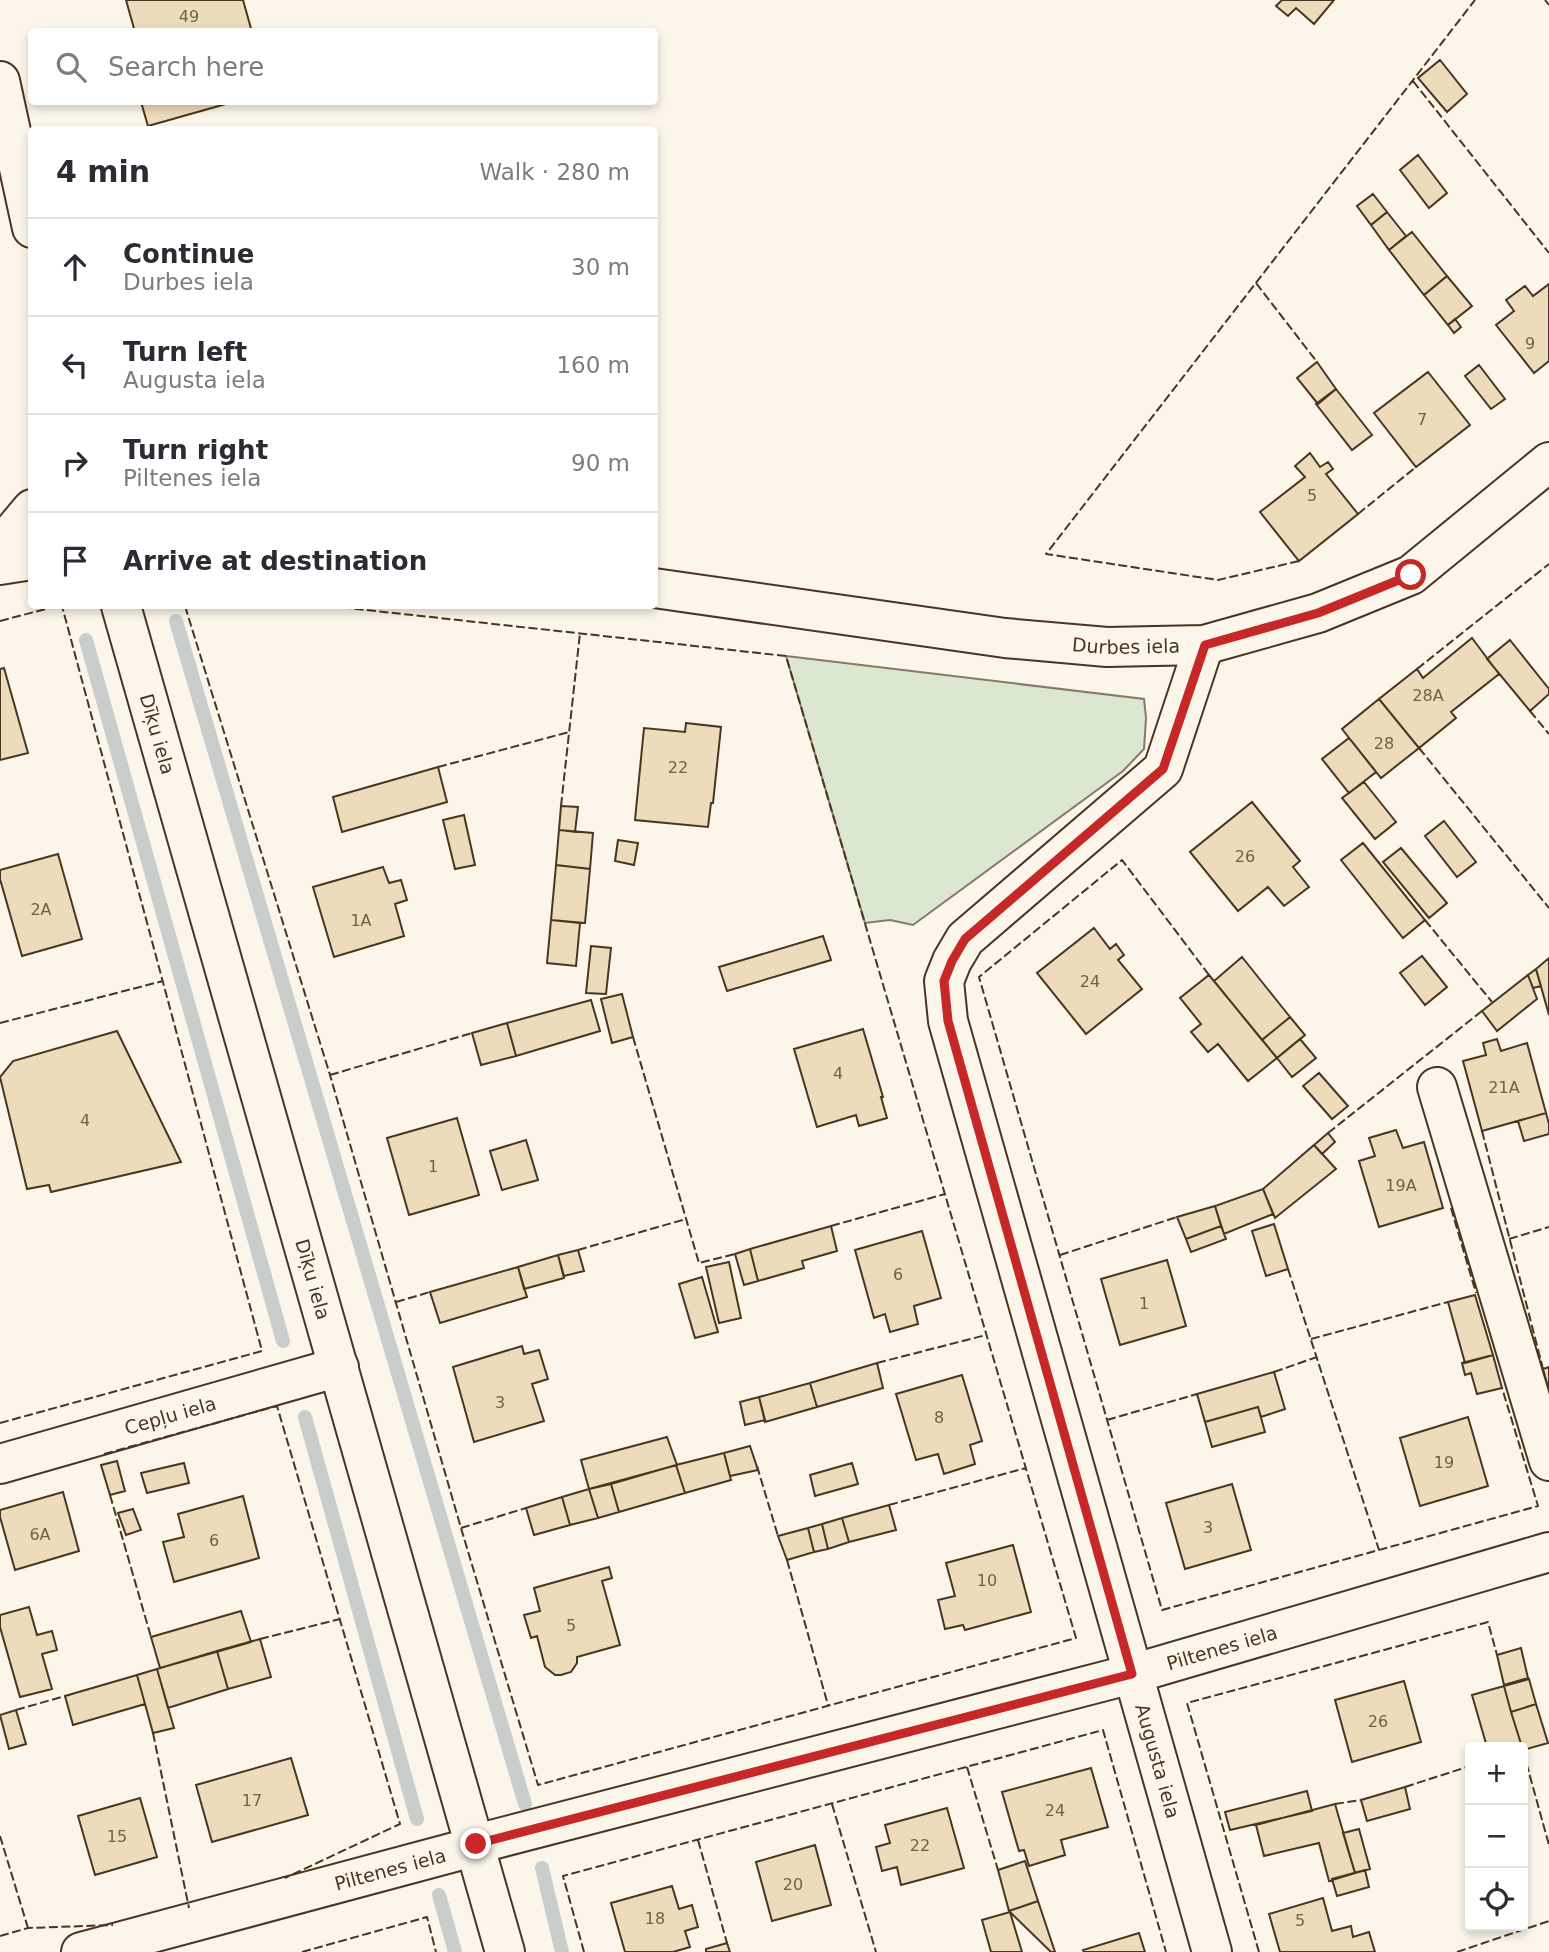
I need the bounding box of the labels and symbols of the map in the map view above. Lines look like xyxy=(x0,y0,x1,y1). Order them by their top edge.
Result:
house number: 49 xyxy=(179,7,199,26)
house number: 9 xyxy=(1525,334,1535,353)
house number: 7 xyxy=(1417,410,1427,429)
house number: 5 xyxy=(1307,486,1317,505)
route start xyxy=(1395,559,1426,590)
street label: Durbes iela xyxy=(1071,633,1180,658)
house number: 28A xyxy=(1412,686,1444,705)
street label: Dīķu iela xyxy=(136,691,179,777)
house number: 28 xyxy=(1374,734,1394,753)
house number: 22 xyxy=(668,758,688,777)
house number: 26 xyxy=(1235,847,1255,866)
house number: 2A xyxy=(30,900,52,919)
house number: 1A xyxy=(350,911,372,930)
house number: 24 xyxy=(1080,972,1100,991)
house number: 4 xyxy=(833,1064,843,1083)
house number: 21A xyxy=(1488,1078,1520,1097)
house number: 4 xyxy=(80,1111,90,1130)
house number: 1 xyxy=(428,1157,438,1176)
house number: 19A xyxy=(1385,1176,1417,1195)
street label: Dīķu iela xyxy=(291,1236,335,1322)
house number: 6 xyxy=(893,1265,903,1284)
house number: 1 xyxy=(1139,1294,1149,1313)
street label: Cepļu iela xyxy=(122,1392,219,1439)
house number: 3 xyxy=(495,1393,505,1412)
house number: 8 xyxy=(934,1408,944,1427)
house number: 19 xyxy=(1434,1453,1454,1472)
house number: 3 xyxy=(1203,1518,1213,1537)
house number: 6A xyxy=(29,1525,51,1544)
house number: 6 xyxy=(209,1531,219,1550)
house number: 10 xyxy=(977,1571,997,1590)
house number: 5 xyxy=(566,1616,576,1635)
street label: Piltenes iela xyxy=(1164,1621,1280,1674)
street label: Augusta iela xyxy=(1131,1701,1185,1821)
house number: 26 xyxy=(1368,1712,1388,1731)
house number: 17 xyxy=(242,1791,262,1810)
house number: 24 xyxy=(1045,1801,1065,1820)
house number: 15 xyxy=(107,1827,127,1846)
route end xyxy=(460,1828,491,1859)
house number: 22 xyxy=(910,1836,930,1855)
street label: Piltenes iela xyxy=(332,1844,448,1895)
house number: 20 xyxy=(783,1875,803,1894)
house number: 18 xyxy=(645,1909,665,1928)
house number: 5 xyxy=(1295,1911,1305,1930)

